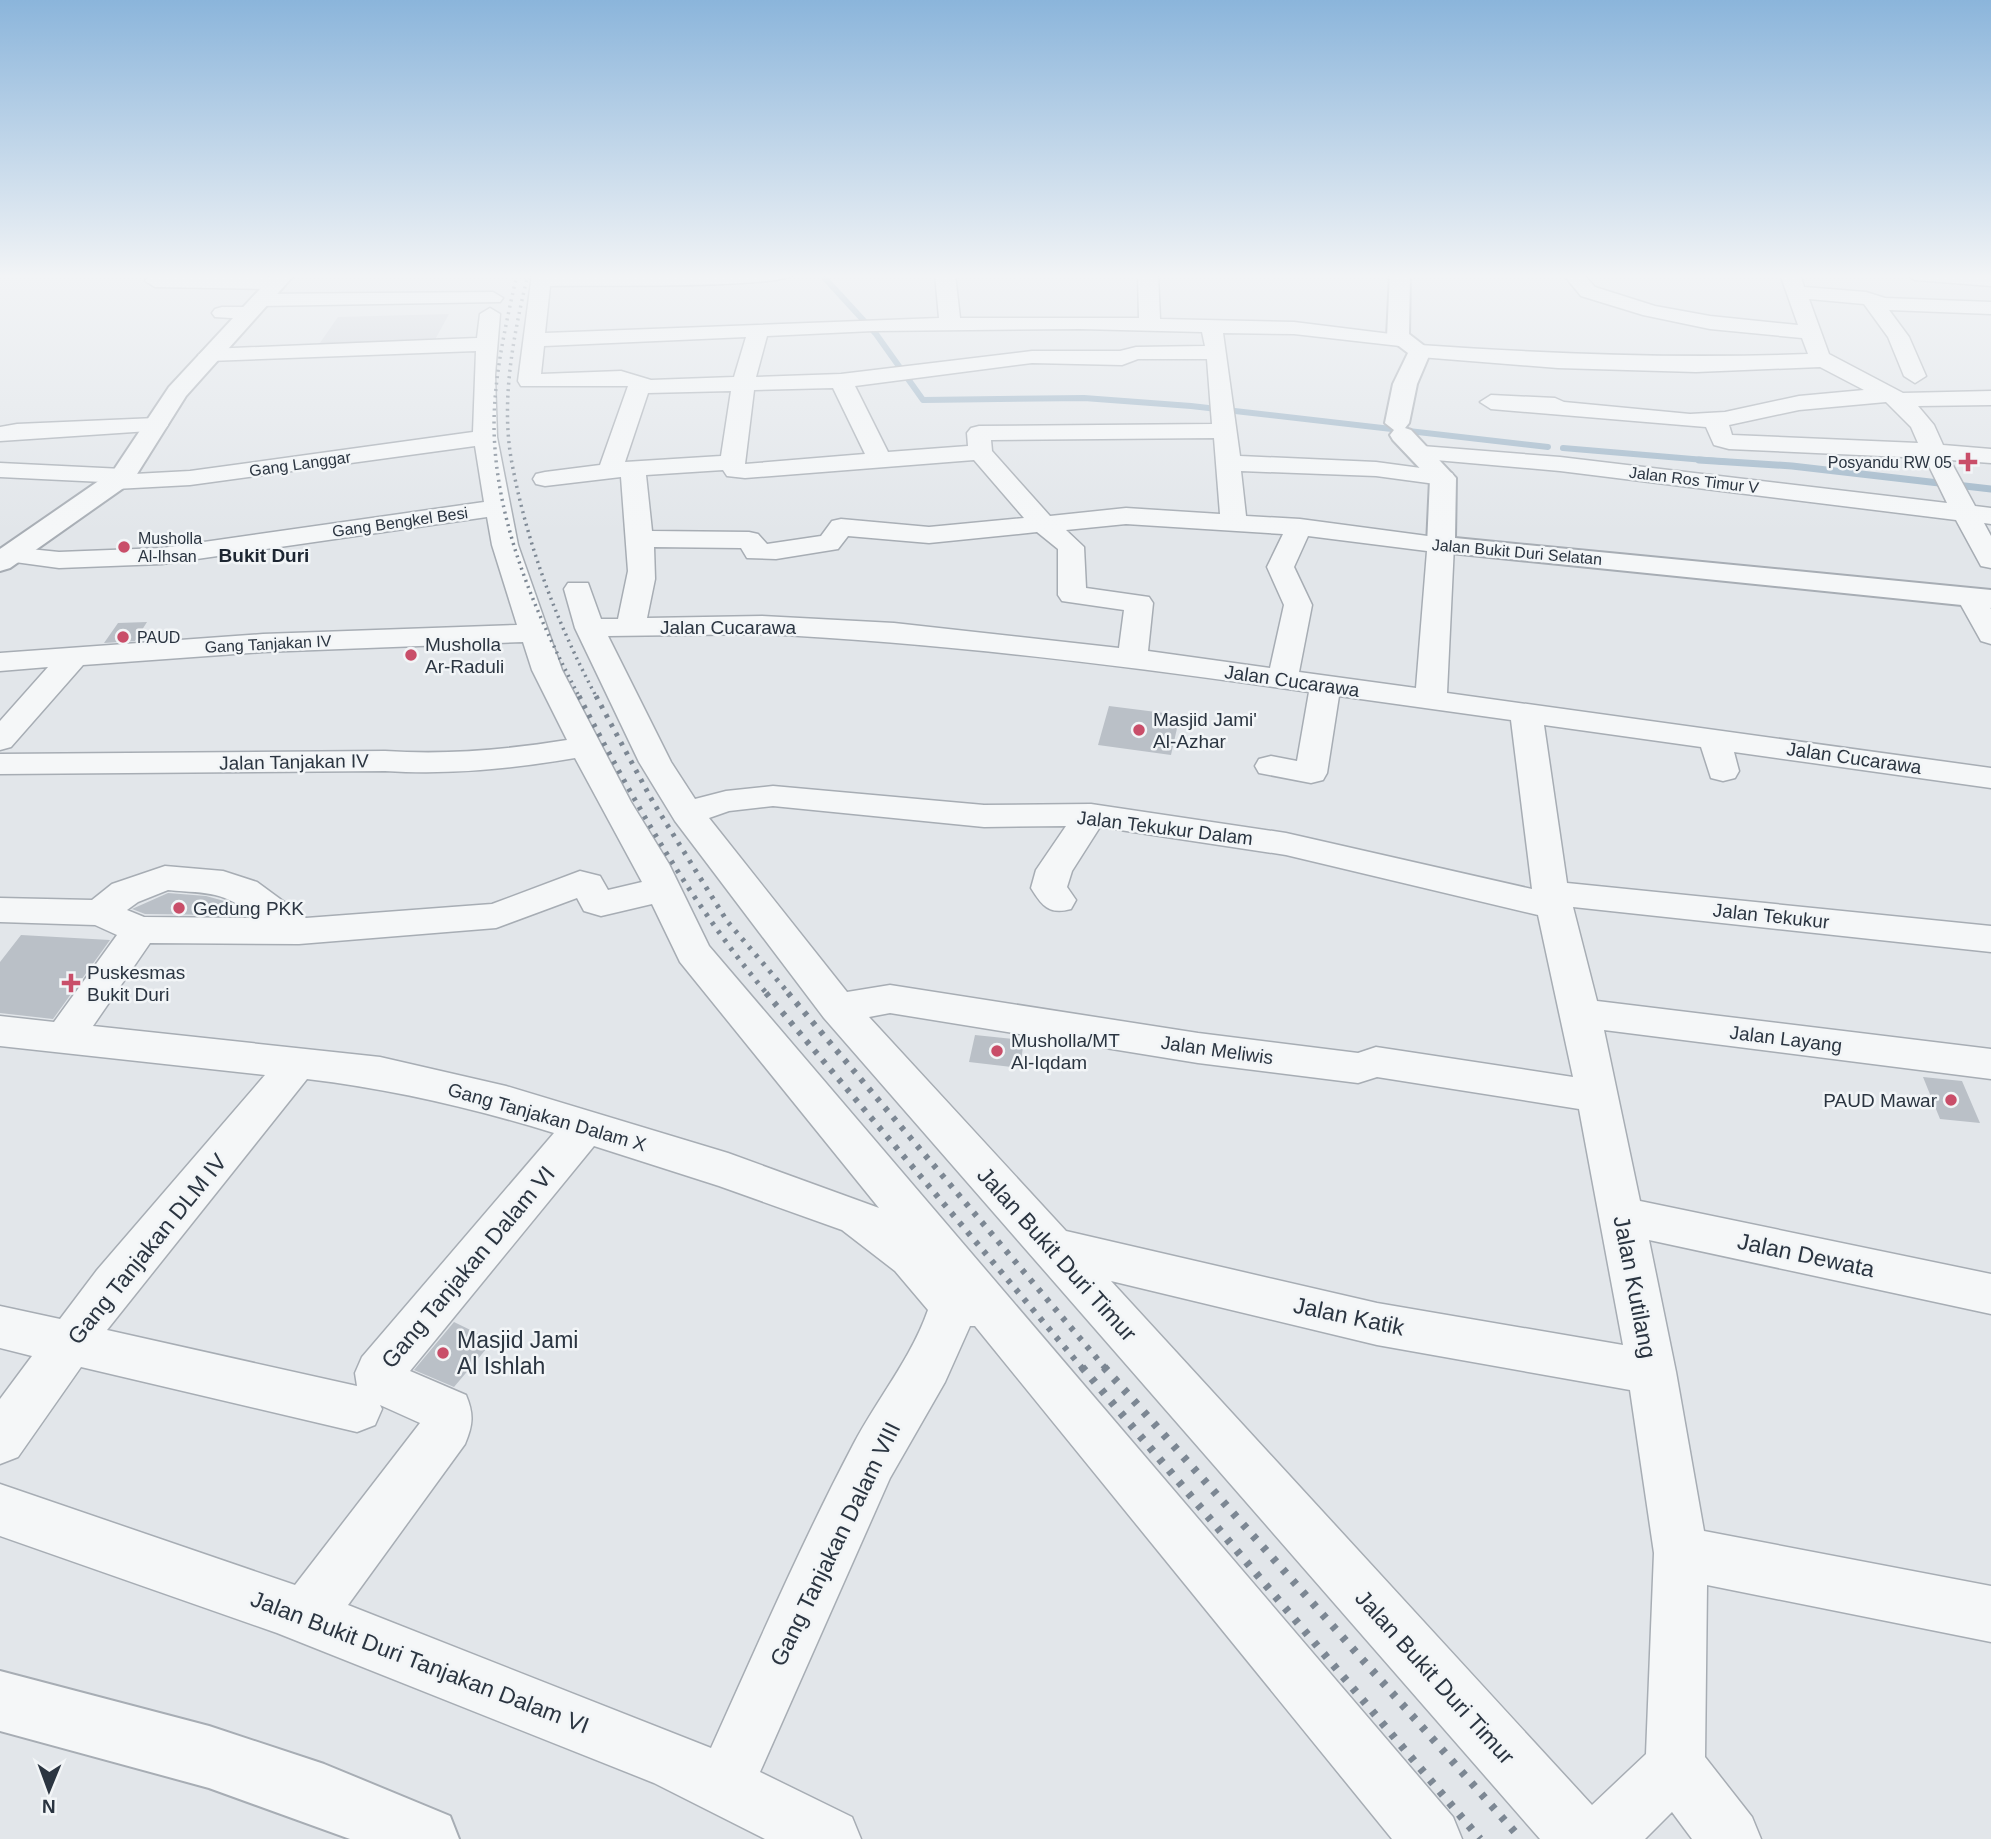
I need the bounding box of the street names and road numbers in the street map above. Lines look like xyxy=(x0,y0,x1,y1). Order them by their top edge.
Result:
street label: Gang Langgar xyxy=(248,448,352,480)
street label: Jalan Ros Timur V xyxy=(1628,464,1760,496)
street label: Gang Bengkel Besi xyxy=(331,504,469,540)
street label: Jalan Bukit Duri Selatan xyxy=(1431,536,1603,568)
street label: Jalan Cucarawa xyxy=(660,617,797,638)
street label: Gang Tanjakan IV xyxy=(204,632,332,656)
street label: Jalan Cucarawa xyxy=(1223,661,1361,701)
street label: Jalan Cucarawa xyxy=(1785,738,1923,778)
street label: Jalan Tanjakan IV xyxy=(219,750,369,774)
street label: Jalan Tekukur Dalam xyxy=(1076,807,1254,849)
street label: Jalan Tekukur xyxy=(1712,899,1831,933)
street label: Jalan Layang xyxy=(1729,1022,1843,1056)
street label: Jalan Meliwis xyxy=(1160,1032,1274,1068)
street label: Gang Tanjakan Dalam X xyxy=(445,1079,649,1156)
street label: Gang Tanjakan DLM IV xyxy=(62,1148,232,1349)
street label: Gang Tanjakan Dalam VI xyxy=(376,1161,560,1373)
street label: Jalan Bukit Duri Timur xyxy=(972,1162,1142,1347)
street label: Jalan Kutilang xyxy=(1608,1214,1662,1360)
street label: Jalan Dewata xyxy=(1735,1228,1877,1282)
street label: Jalan Katik xyxy=(1291,1292,1407,1341)
street label: Gang Tanjakan Dalam VIII xyxy=(765,1418,905,1670)
street label: Jalan Bukit Duri Tanjakan Dalam VI xyxy=(247,1585,593,1739)
street label: Jalan Bukit Duri Timur xyxy=(1350,1585,1520,1770)

